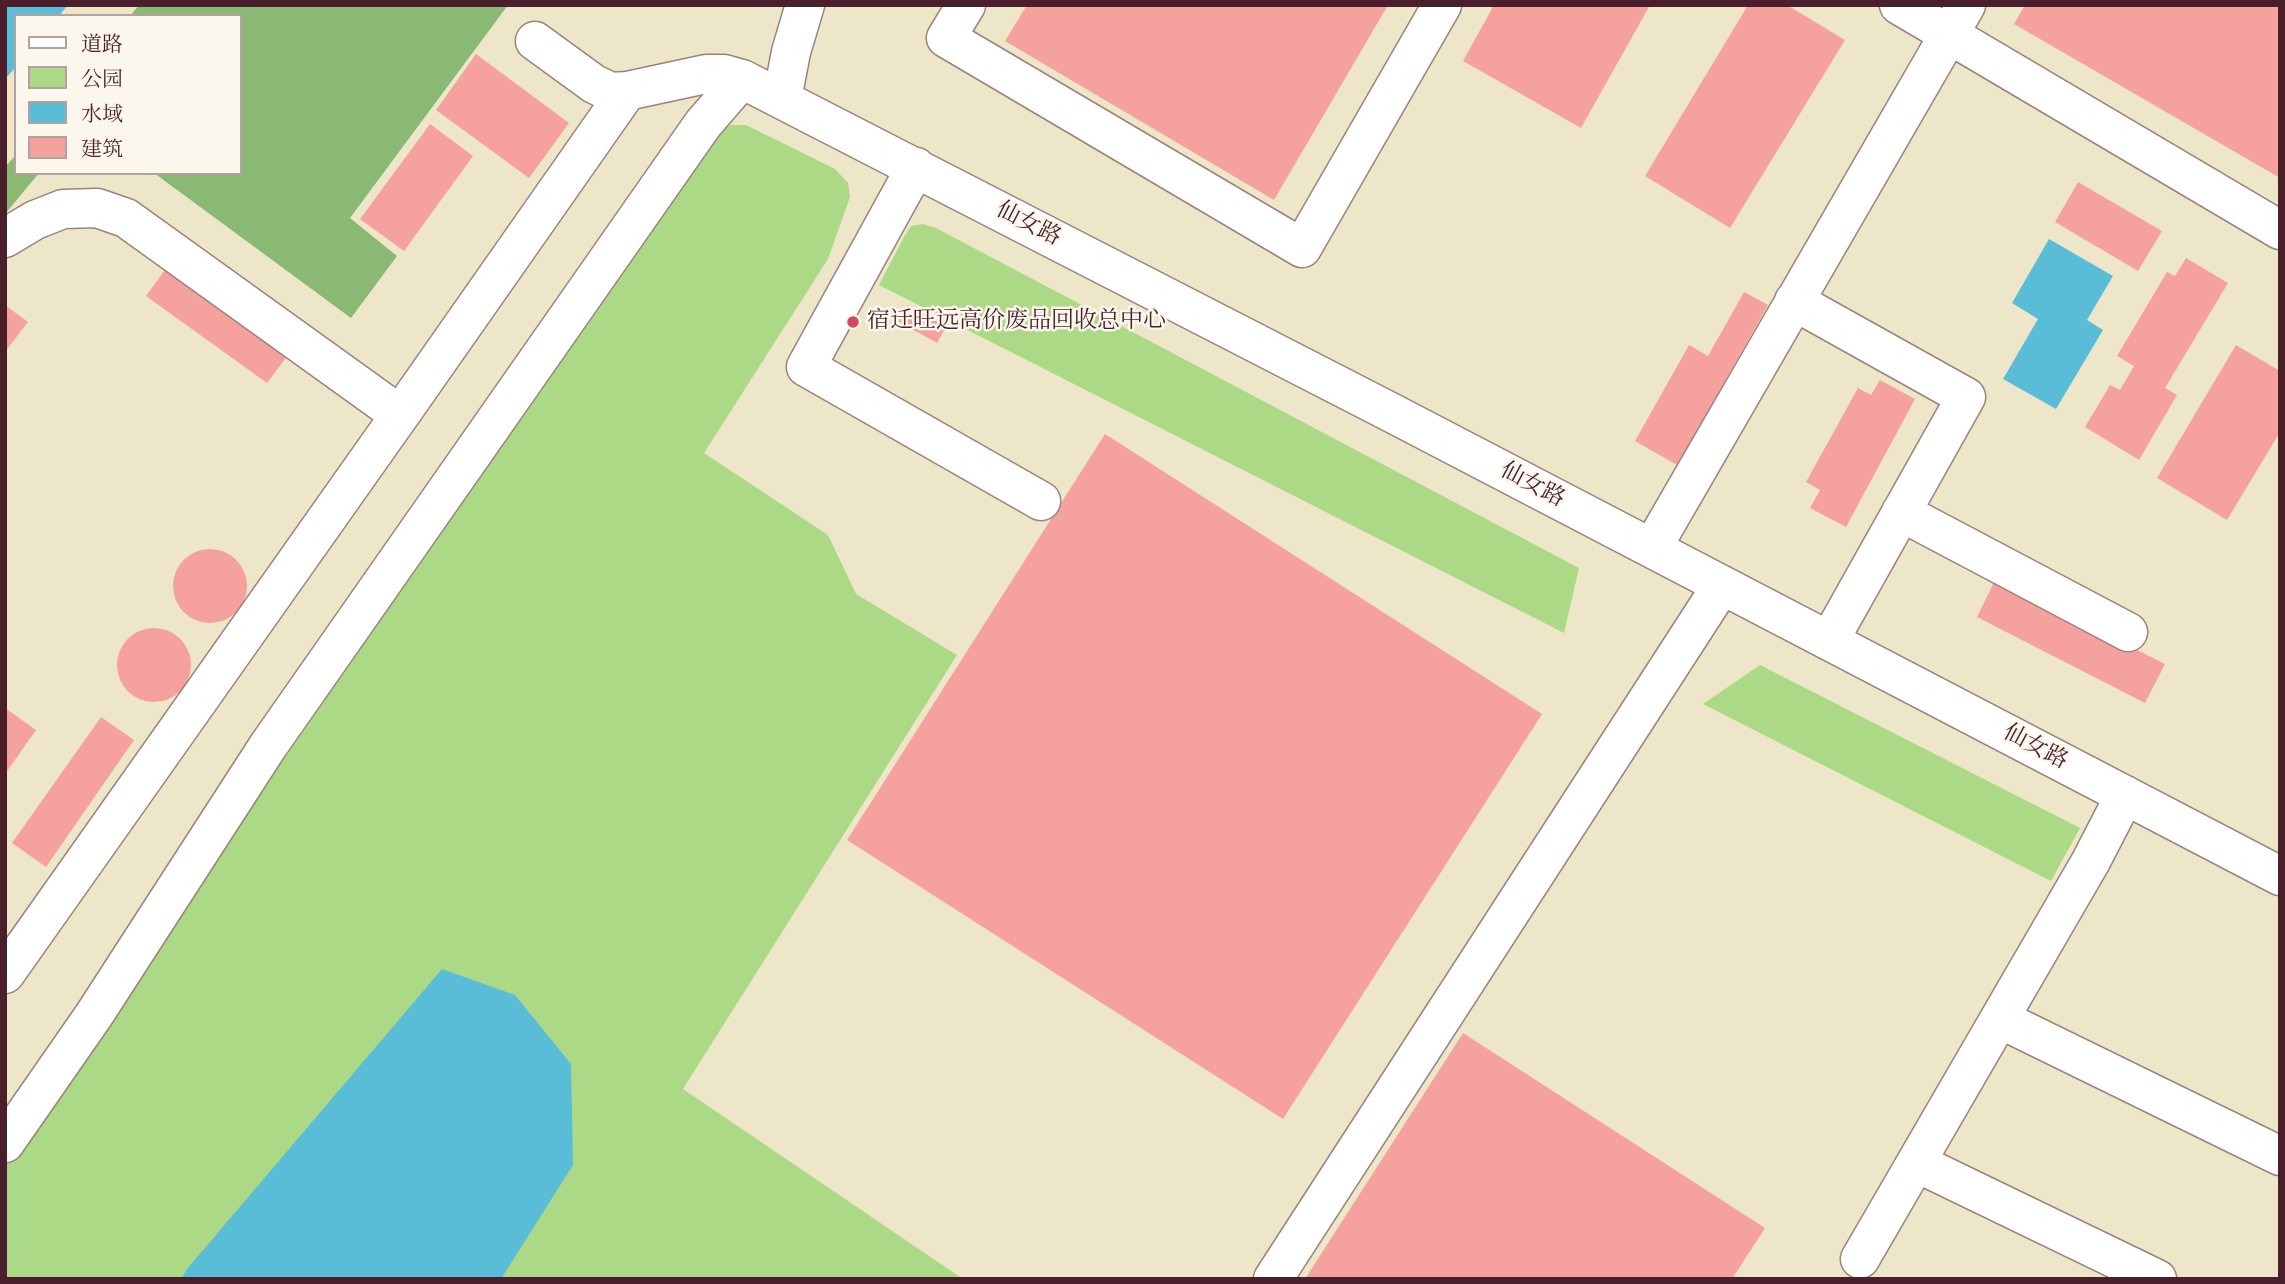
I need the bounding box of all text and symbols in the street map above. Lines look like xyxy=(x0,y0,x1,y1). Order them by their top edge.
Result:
legend xyxy=(14,14,242,175)
text: 道路 xyxy=(81,31,123,58)
text: 公园 xyxy=(81,66,123,93)
text: 水域 xyxy=(81,101,123,128)
text: 建筑 xyxy=(81,136,123,163)
street label: 仙女路 xyxy=(991,197,1065,253)
place label: 宿迁旺远高价废品回收总中心 xyxy=(867,308,1166,336)
marker: 宿迁旺远高价废品回收总中心 xyxy=(845,314,861,330)
street label: 仙女路 xyxy=(1495,458,1569,514)
street label: 仙女路 xyxy=(1998,720,2072,776)

